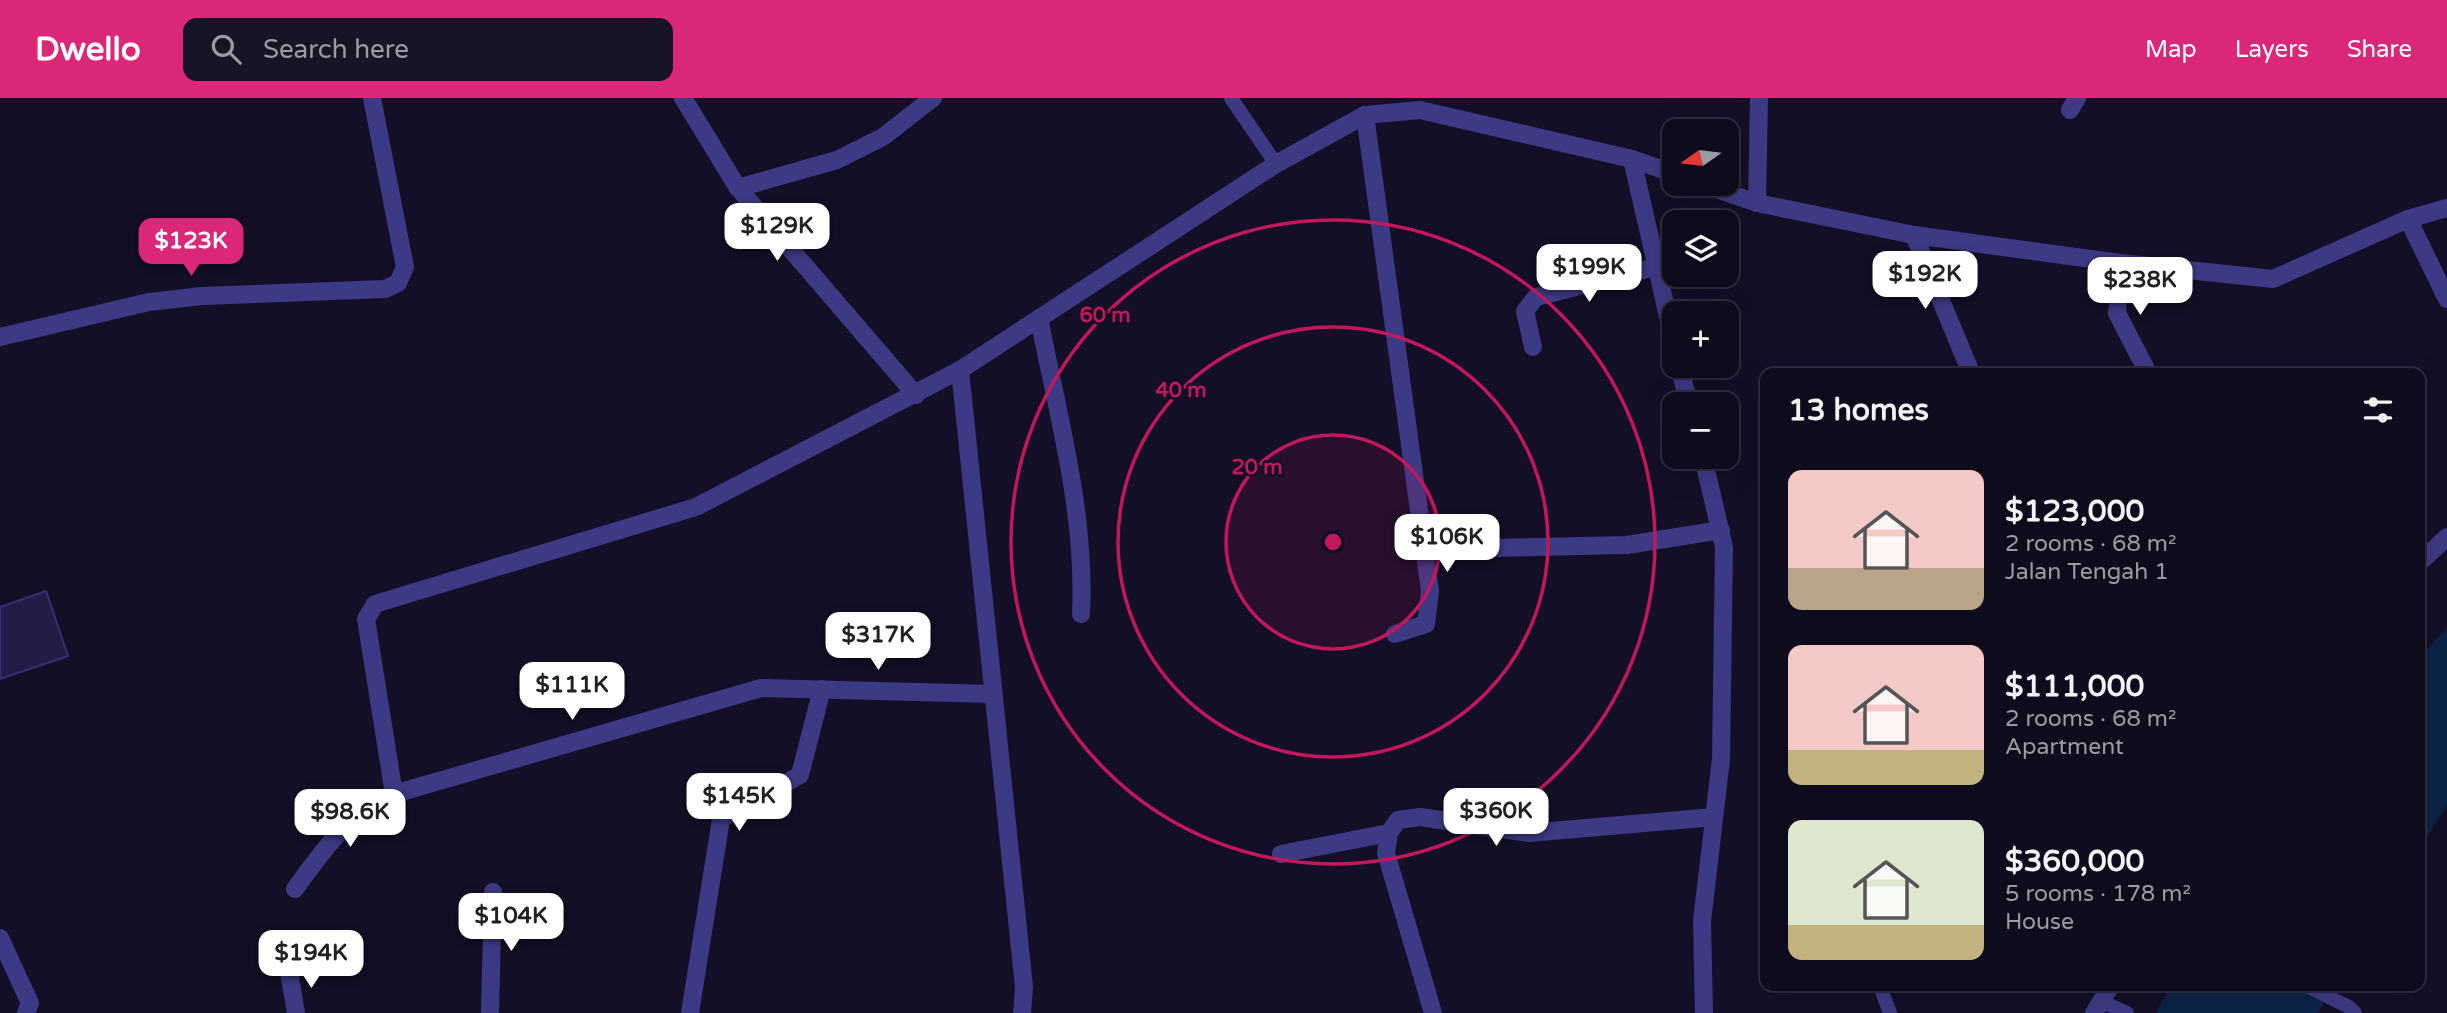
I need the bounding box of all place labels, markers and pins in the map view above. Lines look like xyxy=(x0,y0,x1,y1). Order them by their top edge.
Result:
pin: $129K xyxy=(728,204,826,263)
pin: $123K xyxy=(142,218,240,278)
pin: $199K xyxy=(1540,244,1638,304)
pin: $192K xyxy=(1876,252,1974,311)
pin: $238K xyxy=(2091,258,2189,317)
pin: $106K xyxy=(1398,514,1496,574)
centre of rings xyxy=(1321,530,1345,554)
pin: $317K xyxy=(829,612,927,672)
pin: $111K xyxy=(523,662,621,722)
pin: $145K xyxy=(690,774,788,833)
pin: $360K xyxy=(1447,788,1545,848)
pin: $98.6K xyxy=(293,790,407,849)
pin: $104K xyxy=(462,894,560,953)
pin: $194K xyxy=(262,930,360,990)

